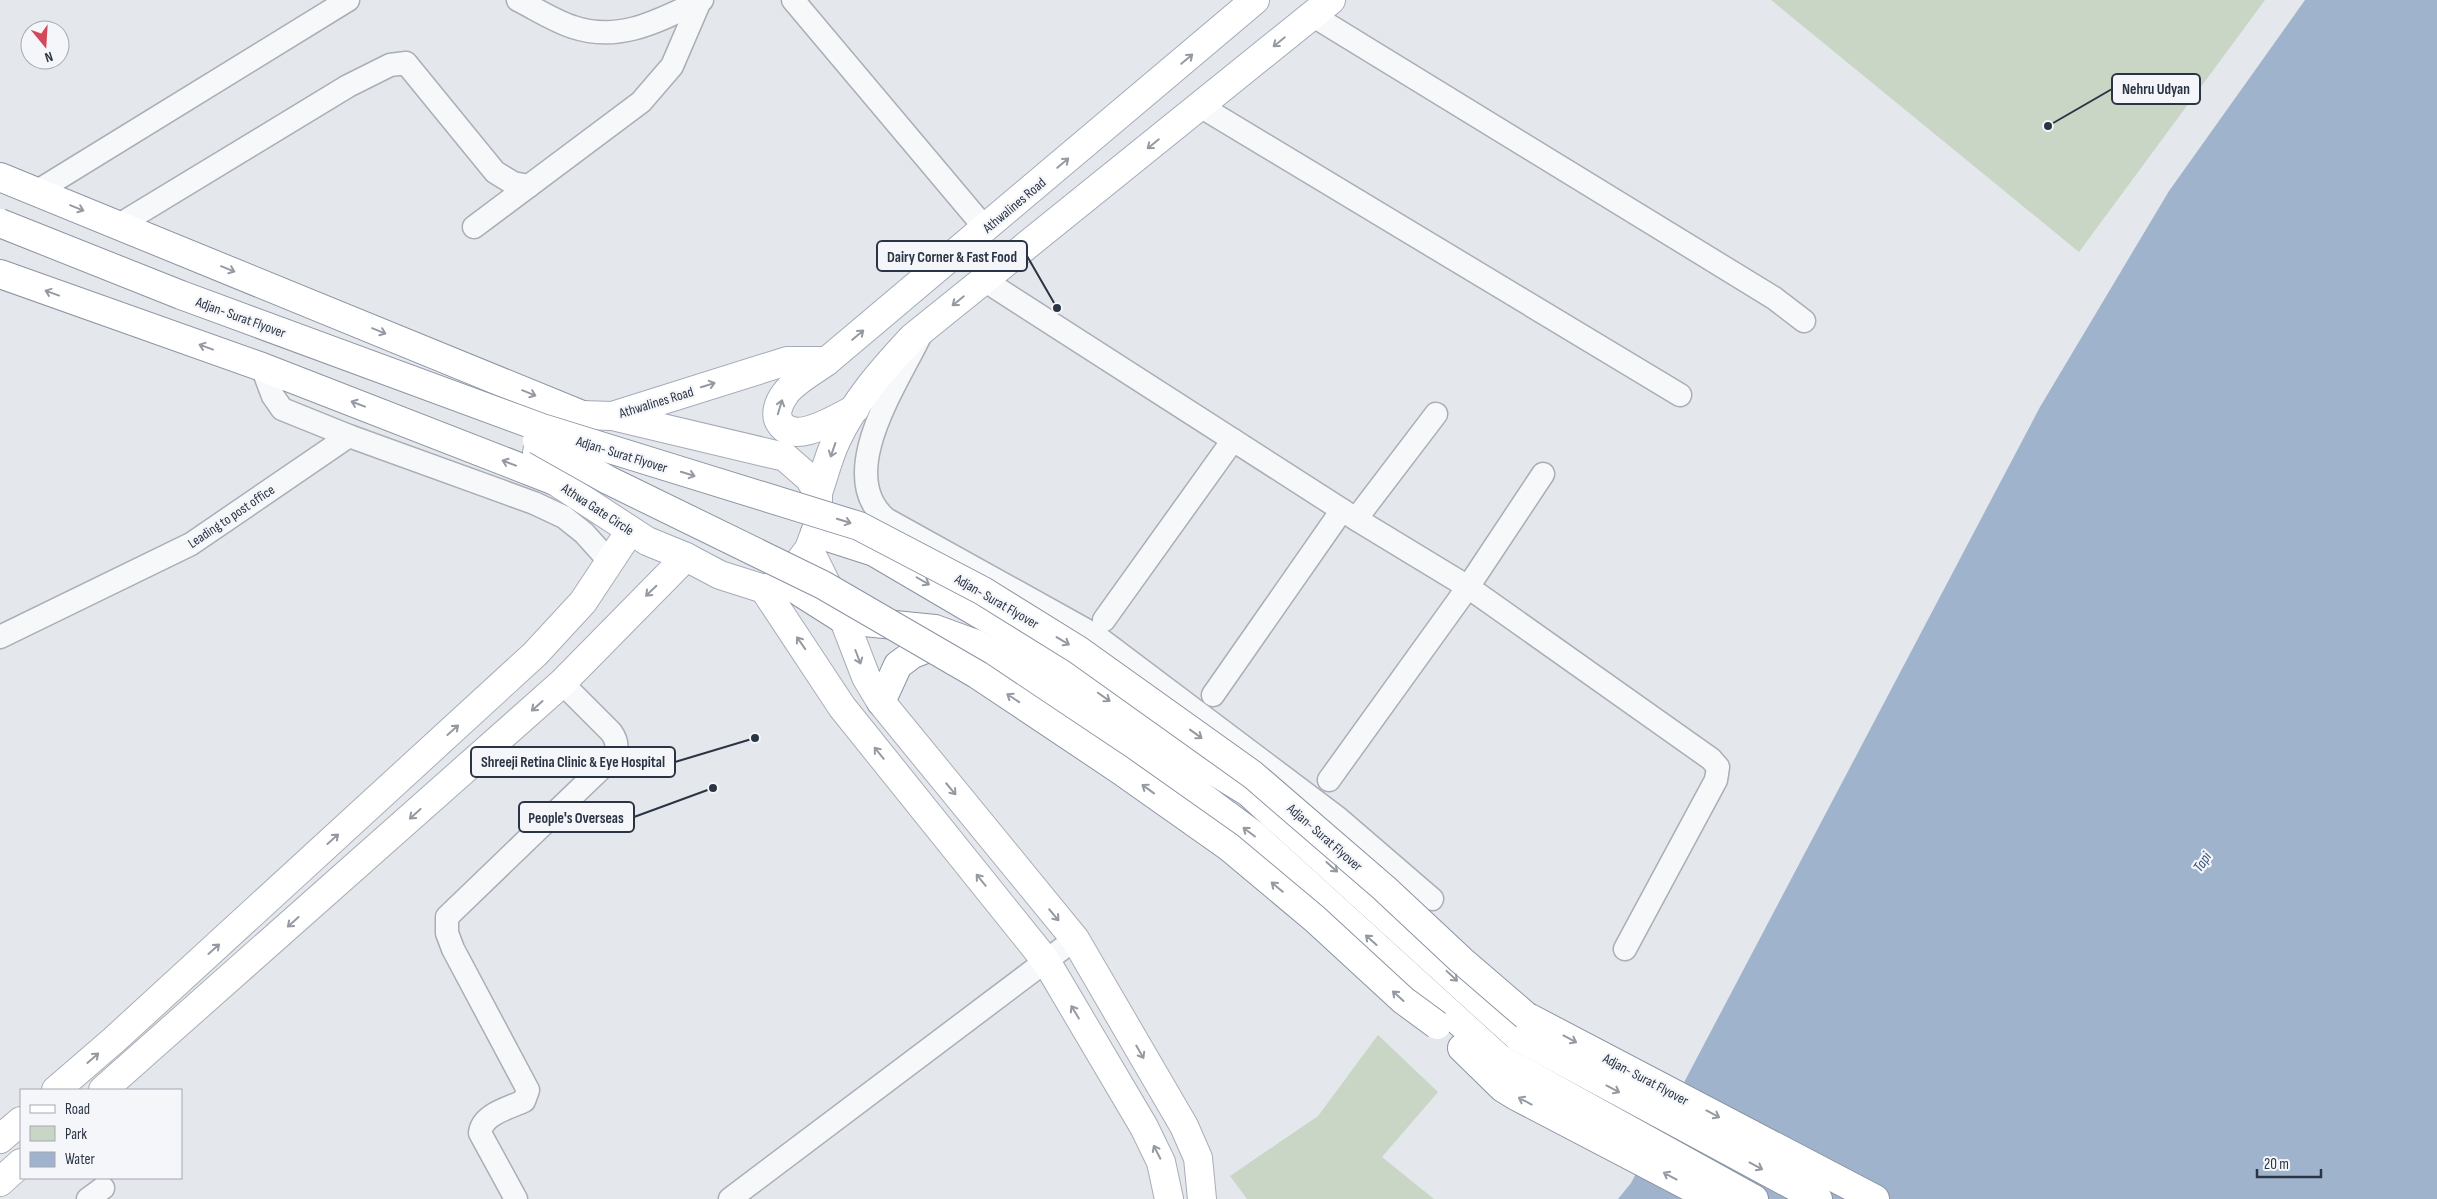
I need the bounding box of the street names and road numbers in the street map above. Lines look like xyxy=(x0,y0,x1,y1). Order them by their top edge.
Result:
street label: Athwalines Road xyxy=(979,174,1049,237)
street label: Adjan- Surat Flyover xyxy=(193,293,288,342)
street label: Athwalines Road xyxy=(616,383,696,422)
street label: Adjan- Surat Flyover xyxy=(573,432,669,476)
street label: Athwa Gate Circle xyxy=(557,479,637,539)
street label: Leading to post office xyxy=(185,481,278,552)
street label: Adjan- Surat Flyover xyxy=(951,570,1042,632)
street label: Adjan- Surat Flyover xyxy=(1283,799,1366,875)
street label: Adjan- Surat Flyover xyxy=(1599,1049,1691,1109)

